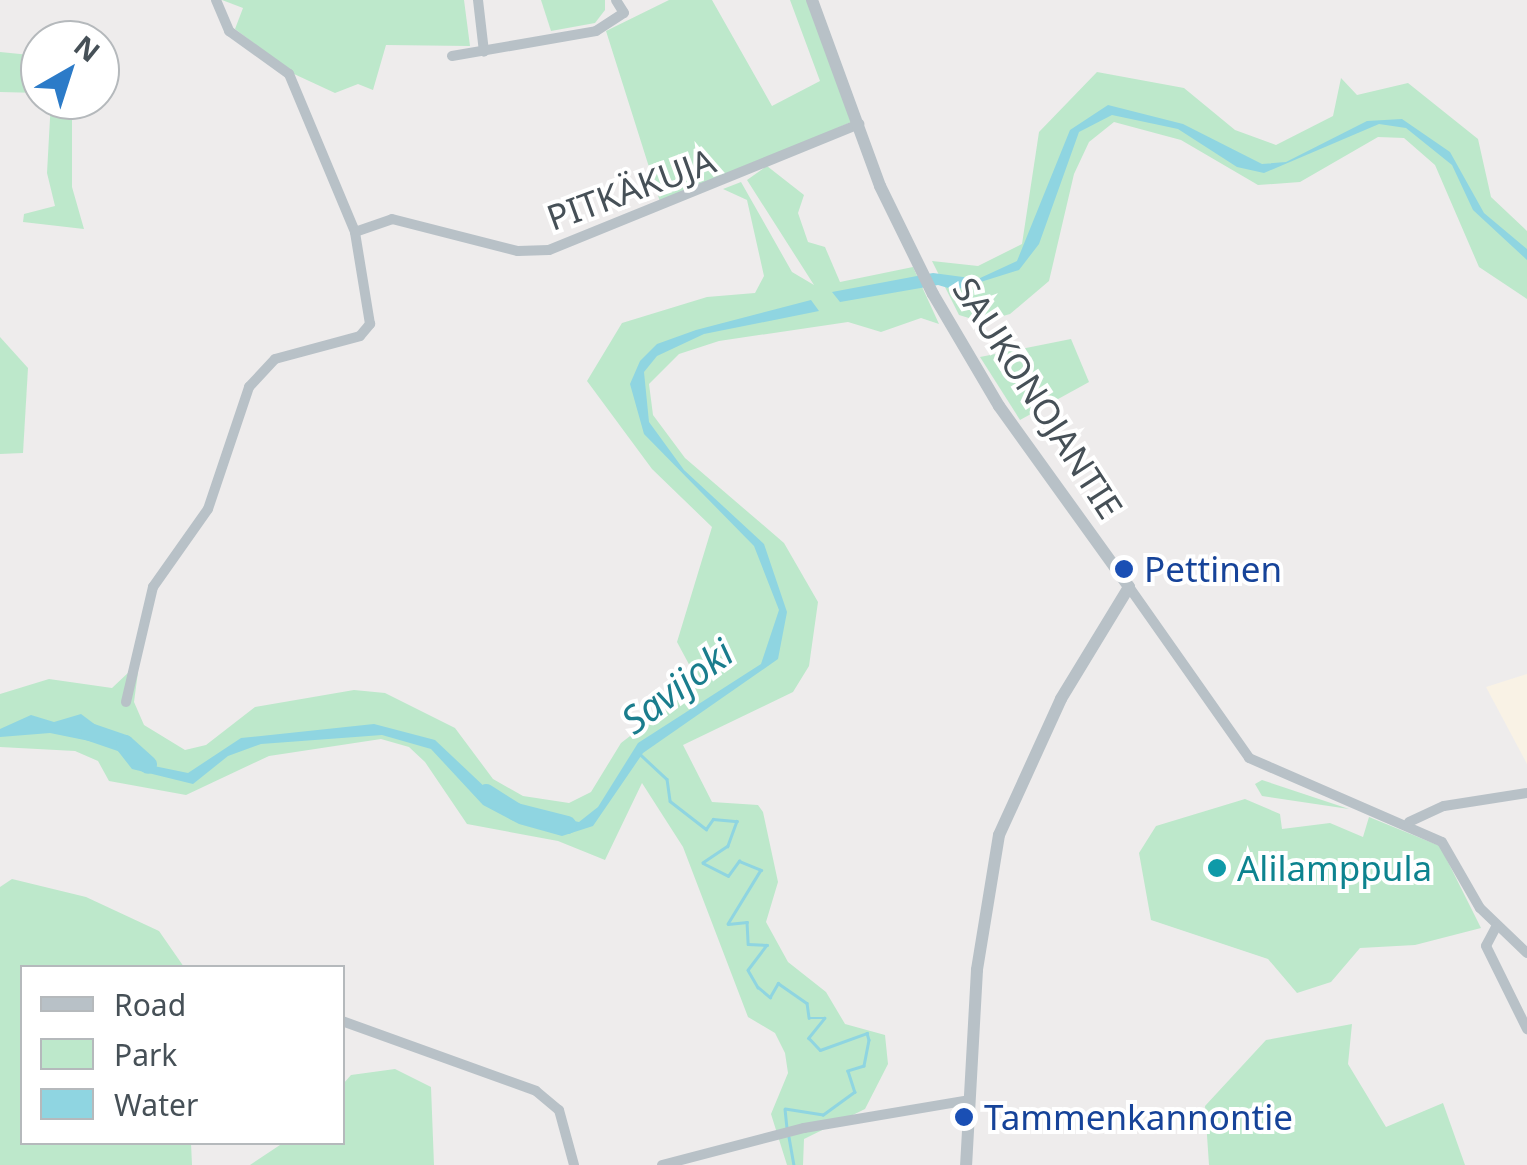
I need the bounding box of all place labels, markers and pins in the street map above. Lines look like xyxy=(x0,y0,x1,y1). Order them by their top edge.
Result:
place label: Pettinen xyxy=(1144,548,1282,590)
marker: Pettinen xyxy=(1113,558,1135,580)
place label: Alilamppula xyxy=(1237,847,1432,889)
marker: Alilamppula xyxy=(1206,857,1228,879)
place label: Tammenkannontie xyxy=(984,1096,1293,1138)
marker: Tammenkannontie xyxy=(953,1106,975,1128)

